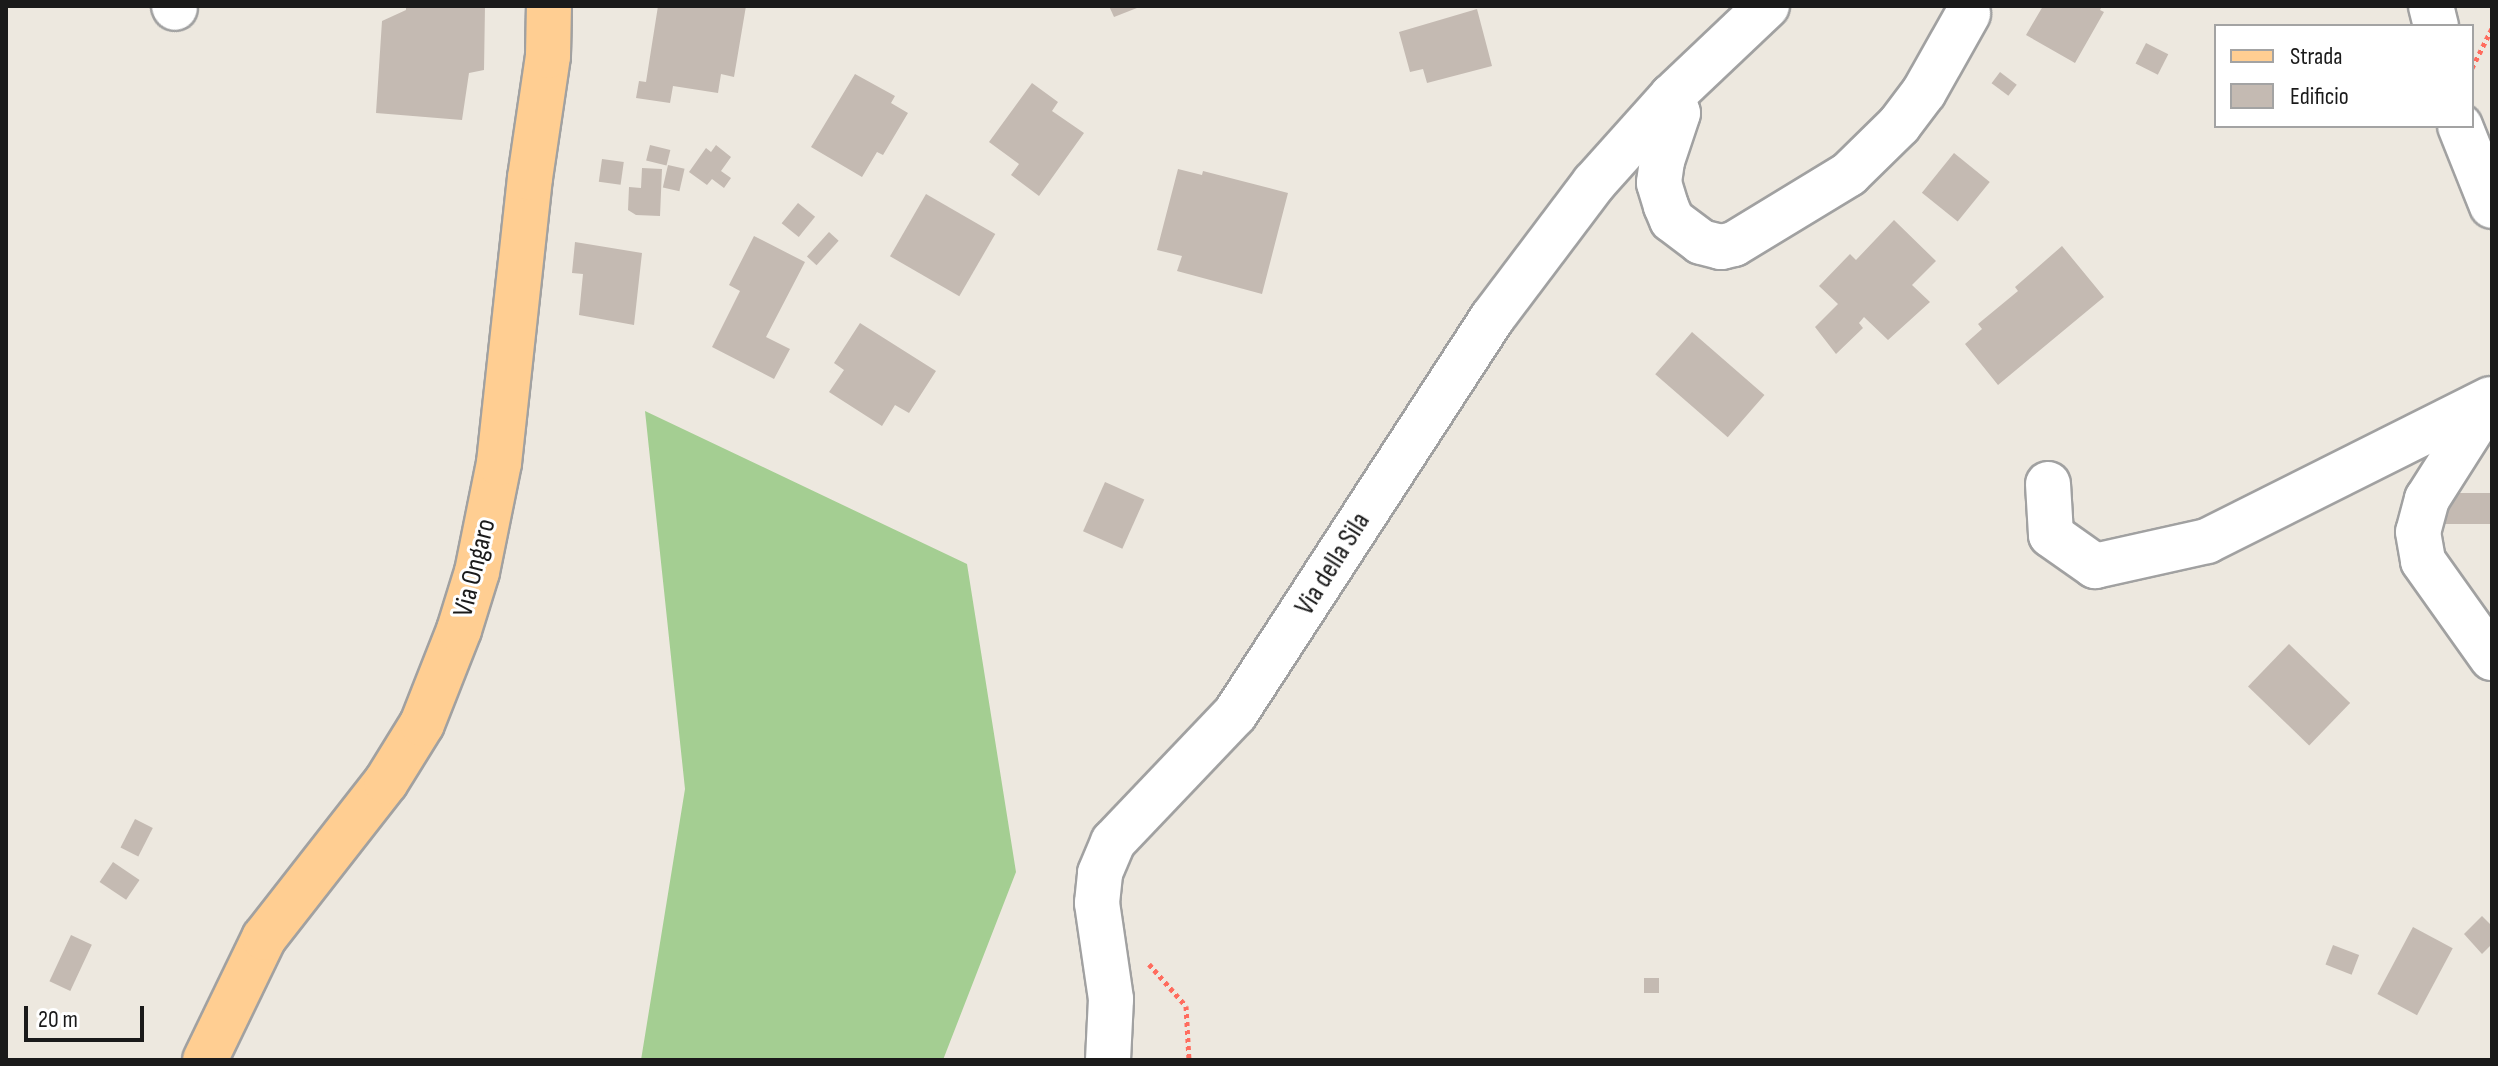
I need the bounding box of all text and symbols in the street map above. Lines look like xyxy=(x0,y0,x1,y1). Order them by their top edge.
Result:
legend xyxy=(2214,24,2474,128)
text: Strada xyxy=(2290,42,2343,71)
text: Edificio xyxy=(2290,82,2349,111)
street label: Via della Sila xyxy=(1288,506,1378,622)
street label: Via Ongaro xyxy=(447,516,503,620)
scale bar xyxy=(28,990,148,1040)
text: 20 m xyxy=(38,1005,78,1034)

